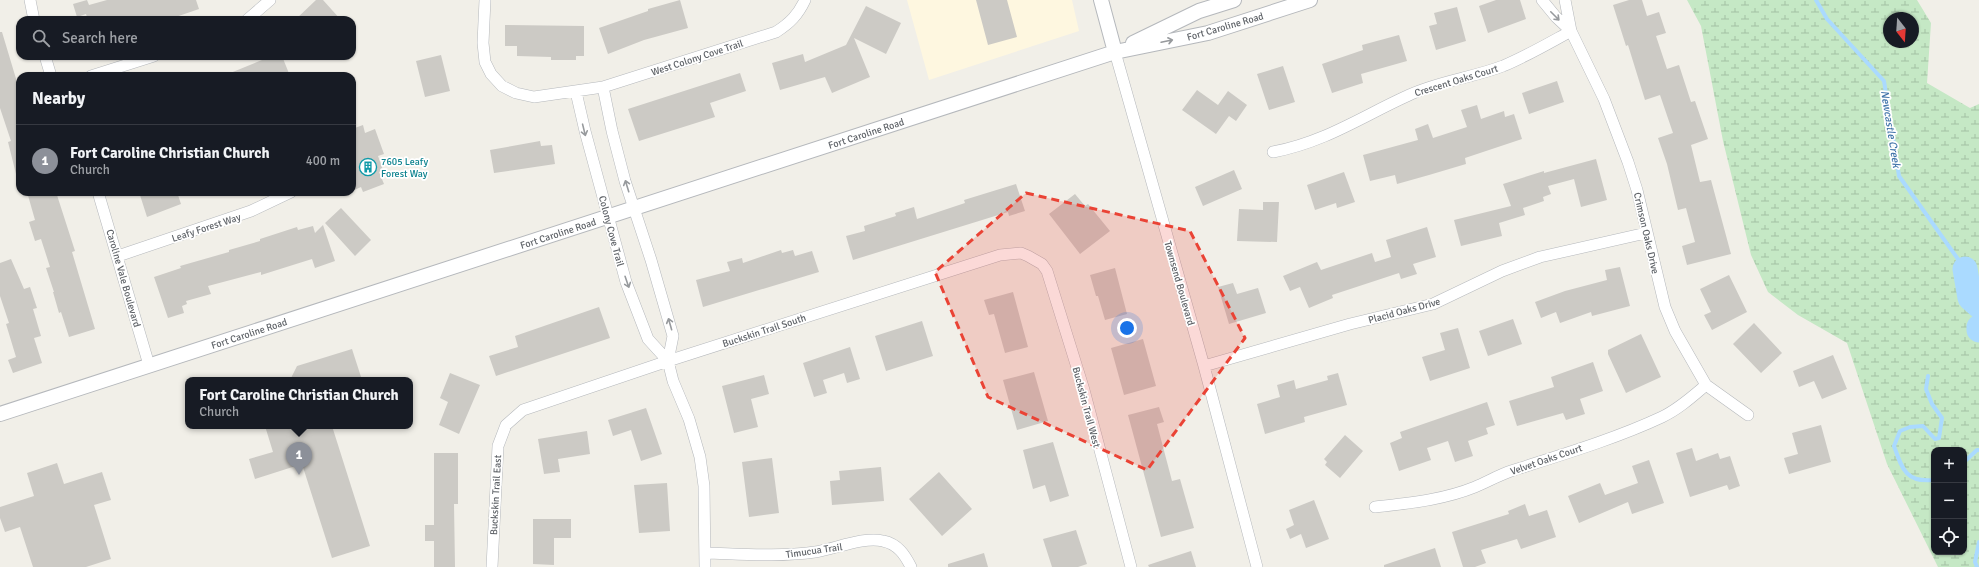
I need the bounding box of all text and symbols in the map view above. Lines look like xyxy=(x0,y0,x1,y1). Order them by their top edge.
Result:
street label: Fort Caroline Road xyxy=(1186,10,1265,44)
one-way arrow xyxy=(1551,11,1560,21)
north arrow xyxy=(1883,12,1919,48)
search box xyxy=(16,16,356,60)
icon: search xyxy=(30,27,52,49)
text: Search here xyxy=(62,29,138,47)
street label: West Colony Cove Trail xyxy=(650,37,745,78)
one-way arrow xyxy=(1160,37,1173,45)
street label: Crescent Oaks Court xyxy=(1413,62,1500,99)
text: Nearby xyxy=(32,88,85,109)
water label: Newcastle Creek xyxy=(1878,89,1903,170)
street label: Fort Caroline Road xyxy=(827,116,906,152)
one-way arrow xyxy=(581,123,589,136)
text: Fort Caroline Christian Church xyxy=(70,144,270,162)
text: 1 xyxy=(41,153,49,169)
text: 400 m xyxy=(306,153,340,169)
place label: 7605 Leafy Forest Way xyxy=(381,156,428,180)
building icon: 7605 Leafy Forest Way xyxy=(358,157,378,177)
text: Church xyxy=(70,162,110,178)
one-way arrow xyxy=(623,180,630,193)
street label: Crimson Oaks Drive xyxy=(1631,191,1661,275)
street label: Colony Cove Trail xyxy=(596,195,626,268)
street label: Leafy Forest Way xyxy=(170,211,243,245)
street label: Fort Caroline Road xyxy=(519,216,598,252)
street label: Caroline Vale Boulevard xyxy=(103,228,143,329)
street label: Townsend Boulevard xyxy=(1161,240,1197,327)
one-way arrow xyxy=(624,276,631,289)
street label: Placid Oaks Drive xyxy=(1367,296,1442,326)
street label: Buckskin Trail South xyxy=(721,312,808,350)
street label: Fort Caroline Road xyxy=(210,316,289,352)
one-way arrow xyxy=(666,317,673,330)
your location xyxy=(1117,318,1137,338)
street label: Buckskin Trail West xyxy=(1070,366,1103,449)
popup xyxy=(185,377,413,429)
text: Fort Caroline Christian Church xyxy=(199,386,399,404)
text: Church xyxy=(199,404,239,420)
pin: 1 xyxy=(286,442,312,475)
street label: Velvet Oaks Court xyxy=(1509,442,1584,478)
map controls xyxy=(1931,447,1967,555)
button: + xyxy=(1931,447,1967,483)
street label: Buckskin Trail East xyxy=(488,454,504,536)
button: − xyxy=(1931,483,1967,519)
button: locate xyxy=(1931,519,1967,555)
street label: Timucua Trail xyxy=(785,541,843,561)

